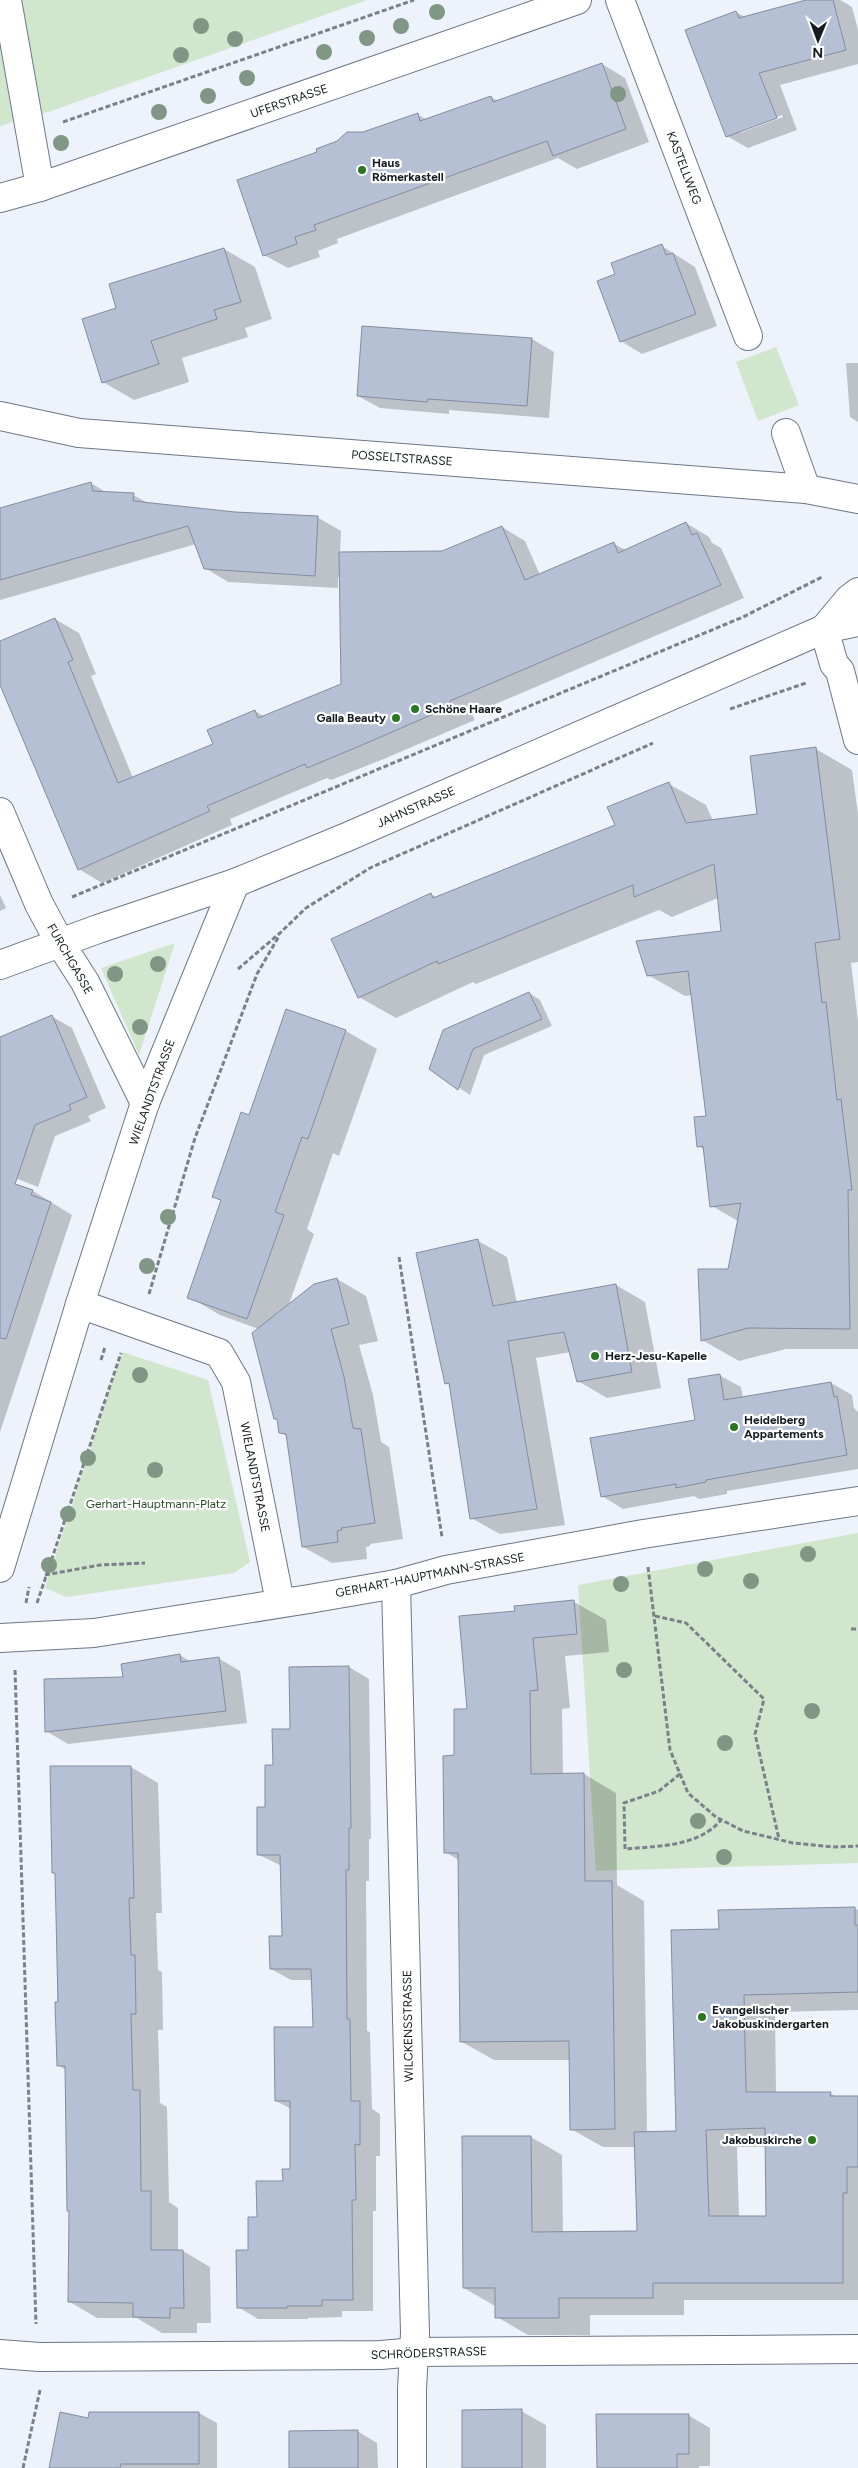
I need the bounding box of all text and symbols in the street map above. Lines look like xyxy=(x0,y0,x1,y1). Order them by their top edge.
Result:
north arrow xyxy=(793,15,843,65)
text: N xyxy=(812,44,823,61)
street label: UFERSTRASSE xyxy=(248,81,330,121)
street label: KASTELLWEG xyxy=(664,130,704,206)
place label: Haus Römerkastell xyxy=(372,156,444,184)
marker: Haus Römerkastell xyxy=(356,164,368,176)
street label: POSSELTSTRASSE xyxy=(351,447,453,469)
place label: Schöne Haare xyxy=(425,702,502,716)
marker: Schöne Haare xyxy=(409,703,421,715)
place label: Galla Beauty xyxy=(317,711,386,725)
marker: Galla Beauty xyxy=(390,712,402,724)
street label: JAHNSTRASSE xyxy=(375,784,457,830)
street label: FURCHGASSE xyxy=(44,921,96,997)
street label: WIELANDTSTRASSE xyxy=(126,1037,178,1147)
place label: Herz-Jesu-Kapelle xyxy=(605,1349,707,1363)
marker: Herz-Jesu-Kapelle xyxy=(589,1350,601,1362)
place label: Heidelberg Appartements xyxy=(744,1413,824,1441)
street label: WIELANDTSTRASSE xyxy=(237,1421,273,1533)
marker: Heidelberg Appartements xyxy=(728,1421,740,1433)
park label: Gerhart-Hauptmann-Platz xyxy=(86,1497,226,1511)
street label: GERHART-HAUPTMANN-STRASSE xyxy=(334,1550,526,1600)
street label: WILCKENSSTRASSE xyxy=(400,1970,416,2082)
place label: Evangelischer Jakobuskindergarten xyxy=(712,2003,829,2031)
marker: Evangelischer Jakobuskindergarten xyxy=(696,2011,708,2023)
place label: Jakobuskirche xyxy=(722,2133,802,2147)
marker: Jakobuskirche xyxy=(806,2134,818,2146)
street label: SCHRÖDERSTRASSE xyxy=(371,2344,487,2362)

